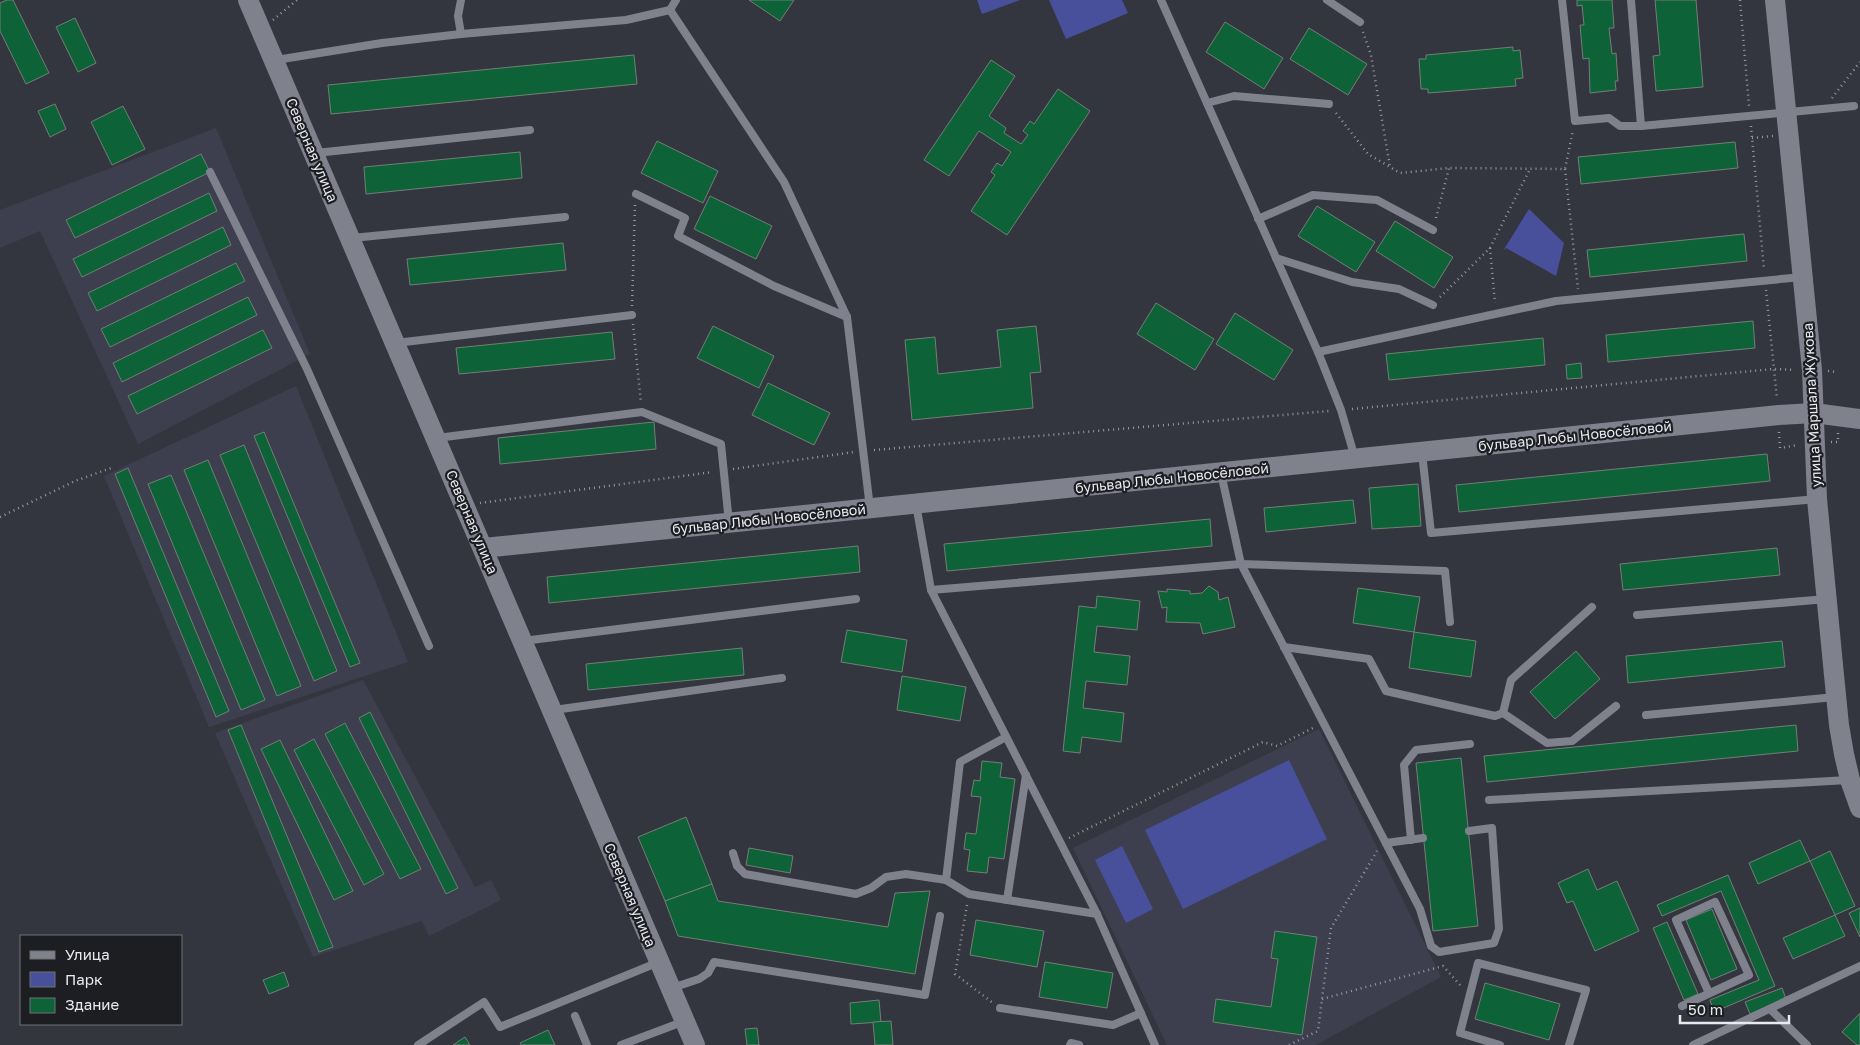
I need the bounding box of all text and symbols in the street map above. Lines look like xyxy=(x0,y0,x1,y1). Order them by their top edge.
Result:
street label: Северная улица xyxy=(283,95,342,204)
street label: улица Маршала Жукова xyxy=(1799,322,1824,488)
street label: бульвар Любы Новосёловой xyxy=(1477,417,1672,454)
street label: бульвар Любы Новосёловой xyxy=(1074,459,1269,496)
street label: Северная улица xyxy=(443,467,502,576)
street label: бульвар Любы Новосёловой xyxy=(671,500,866,537)
street label: Северная улица xyxy=(601,840,660,949)
legend xyxy=(20,935,182,1025)
text: Улица xyxy=(65,945,110,963)
text: Парк xyxy=(65,970,103,988)
scale bar xyxy=(1680,992,1789,1024)
text: Здание xyxy=(65,995,119,1013)
text: 50 m xyxy=(1688,1000,1723,1018)

